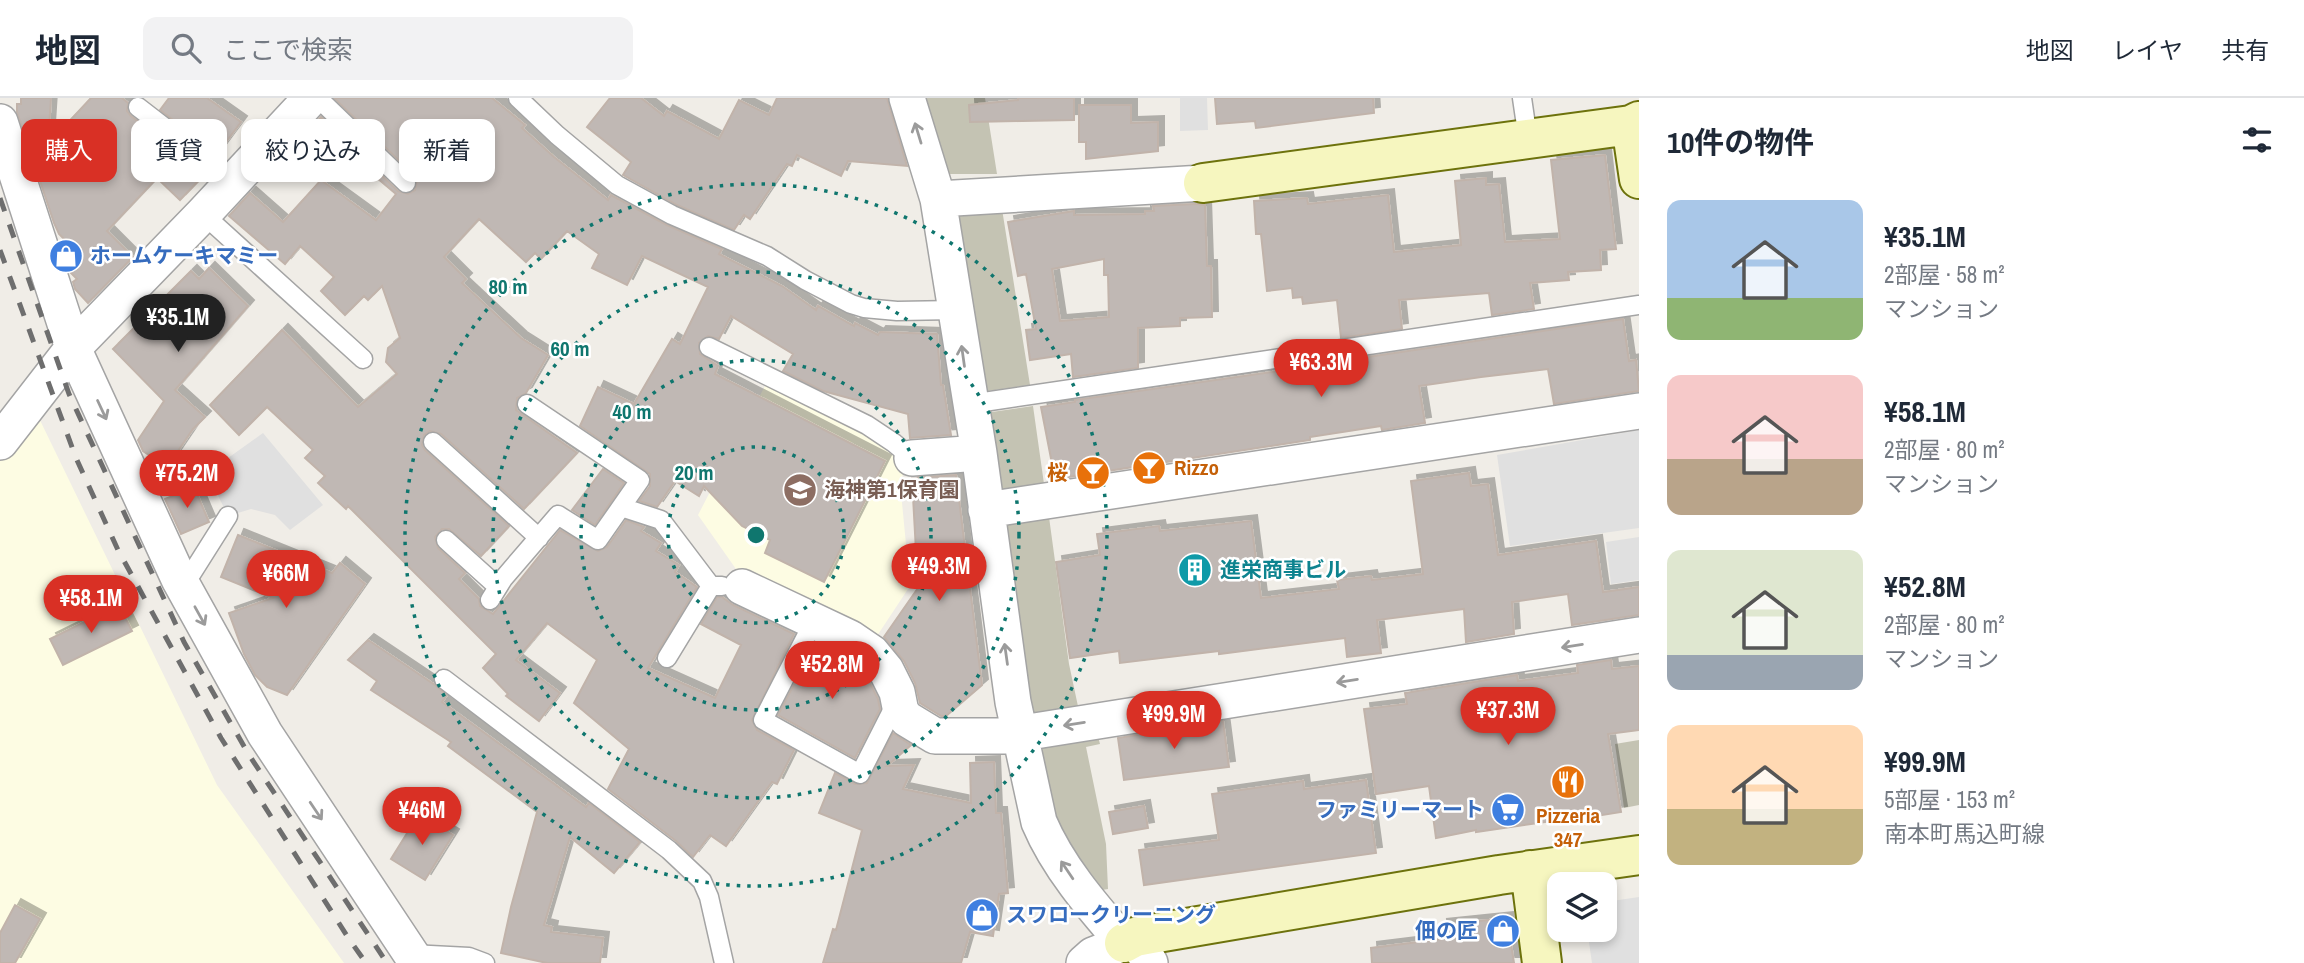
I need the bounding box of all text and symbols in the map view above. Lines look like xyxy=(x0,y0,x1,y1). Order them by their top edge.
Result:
search box xyxy=(143,17,633,80)
text: 地図 xyxy=(35,28,101,72)
icon: search xyxy=(167,29,205,67)
text: ここで検索 xyxy=(223,32,353,67)
text: 地図 xyxy=(2026,34,2074,66)
text: レイヤ xyxy=(2112,34,2183,66)
text: 共有 xyxy=(2221,34,2269,66)
chip: 購入 xyxy=(21,119,117,182)
chip: 賃貸 xyxy=(131,119,227,182)
chip: 絞り込み xyxy=(241,119,385,182)
chip: 新着 xyxy=(399,119,495,182)
icon: filters xyxy=(2238,121,2276,159)
one-way arrow xyxy=(911,122,924,144)
text: 10件の物件 xyxy=(1667,122,1814,162)
text: ¥35.1M xyxy=(1884,216,1966,256)
icon: home xyxy=(1723,228,1807,312)
shop icon: ホームケーキマミー xyxy=(47,237,85,275)
place label: ホームケーキマミー xyxy=(90,241,278,270)
text: 2部屋 · 58 m² xyxy=(1884,259,2004,290)
text: 80 m xyxy=(488,272,528,301)
text: マンション xyxy=(1884,293,1999,324)
pin: ¥35.1M xyxy=(121,294,235,354)
text: ¥35.1M xyxy=(147,301,209,332)
text: 60 m xyxy=(550,334,590,363)
pin: ¥63.3M xyxy=(1264,340,1378,399)
one-way arrow xyxy=(956,345,969,368)
text: ¥63.3M xyxy=(1290,346,1352,377)
text: ¥58.1M xyxy=(1884,391,1966,431)
text: 40 m xyxy=(612,397,652,426)
one-way arrow xyxy=(96,399,109,420)
icon: home xyxy=(1723,403,1807,487)
text: 2部屋 · 80 m² xyxy=(1884,434,2004,465)
bar icon: Rizzo xyxy=(1130,449,1168,487)
pin: ¥75.2M xyxy=(130,450,244,510)
place label: Rizzo xyxy=(1174,453,1219,482)
bar icon: 桜 xyxy=(1074,454,1112,492)
text: ¥75.2M xyxy=(156,457,218,488)
text: 20 m xyxy=(674,458,714,487)
place label: 桜 xyxy=(1047,458,1068,487)
text: マンション xyxy=(1884,468,1999,499)
school or university icon: 海神第1保育園 xyxy=(781,471,819,509)
place label: 海神第1保育園 xyxy=(824,475,960,504)
centre of rings xyxy=(744,523,768,547)
pin: ¥49.3M xyxy=(882,544,996,603)
pin: ¥66M xyxy=(245,550,327,610)
text: ¥49.3M xyxy=(908,550,970,581)
building icon: 進栄商事ビル xyxy=(1176,551,1214,589)
place label: 進栄商事ビル xyxy=(1220,555,1346,584)
text: ¥66M xyxy=(262,557,310,588)
text: ¥52.8M xyxy=(1884,566,1966,606)
pin: ¥58.1M xyxy=(34,575,148,635)
icon: home xyxy=(1723,578,1807,662)
text: ¥58.1M xyxy=(60,582,122,613)
one-way arrow xyxy=(193,605,207,625)
text: 2部屋 · 80 m² xyxy=(1884,609,2004,640)
one-way arrow xyxy=(1561,640,1583,653)
pin: ¥52.8M xyxy=(775,642,889,701)
one-way arrow xyxy=(999,643,1012,665)
text: マンション xyxy=(1884,643,1999,674)
text: ¥52.8M xyxy=(801,648,863,679)
one-way arrow xyxy=(1336,675,1359,688)
pin: ¥37.3M xyxy=(1451,688,1565,747)
pin: ¥99.9M xyxy=(1117,692,1231,751)
text: ¥37.3M xyxy=(1477,694,1539,725)
text: ¥99.9M xyxy=(1143,698,1205,729)
one-way arrow xyxy=(1063,718,1086,731)
text: ¥99.9M xyxy=(1884,741,1966,781)
icon: home xyxy=(1723,753,1807,837)
restaurant icon: Pizzeria 347 xyxy=(1549,763,1587,801)
text: 5部屋 · 153 m² xyxy=(1884,784,2015,815)
pin: ¥46M xyxy=(381,788,463,847)
supermarket icon: ファミリーマート xyxy=(1489,791,1527,829)
text: ¥46M xyxy=(398,794,446,825)
place label: ファミリーマート xyxy=(1316,795,1484,824)
one-way arrow xyxy=(309,801,323,820)
place label: Pizzeria 347 xyxy=(1536,801,1600,854)
text: 南本町馬込町線 xyxy=(1884,818,2045,849)
one-way arrow xyxy=(1060,861,1074,880)
map controls xyxy=(1547,872,1617,942)
button: layers xyxy=(1547,872,1617,942)
shop icon: スワロークリーニング xyxy=(963,896,1001,934)
place label: スワロークリーニング xyxy=(1006,900,1216,929)
shop icon: 佃の匠 xyxy=(1484,912,1522,950)
place label: 佃の匠 xyxy=(1415,916,1478,945)

